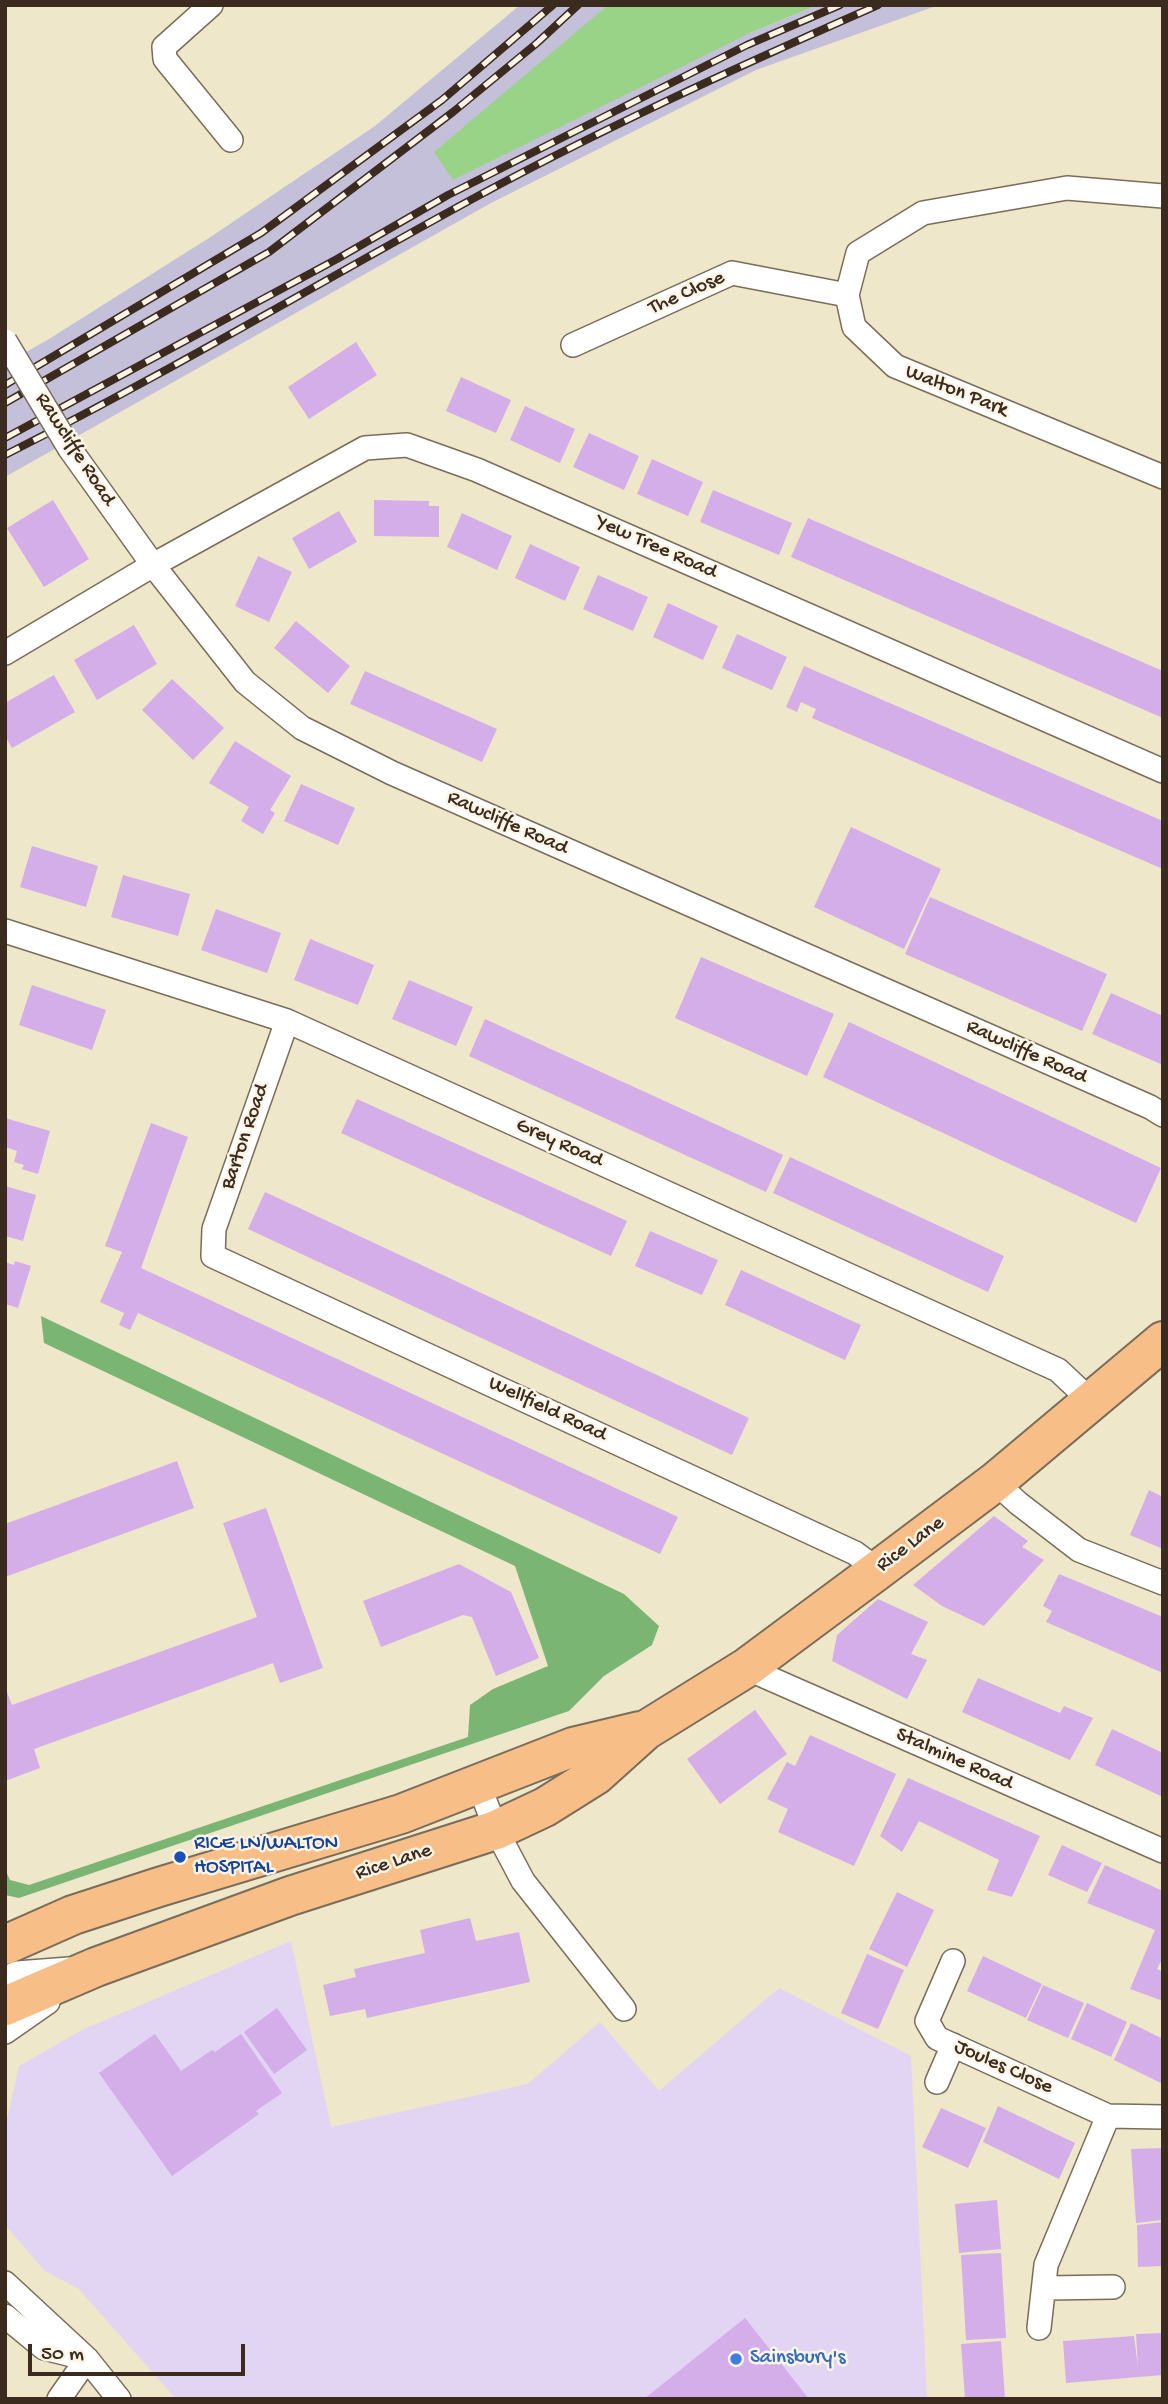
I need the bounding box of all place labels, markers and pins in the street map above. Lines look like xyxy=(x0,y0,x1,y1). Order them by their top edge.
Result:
place label: RICE LN/WALTON HOSPITAL xyxy=(194,1832,338,1882)
marker: RICE LN/WALTON HOSPITAL xyxy=(172,1849,188,1865)
place label: Sainsbury's xyxy=(750,2346,845,2372)
marker: Sainsbury's xyxy=(728,2351,744,2367)

